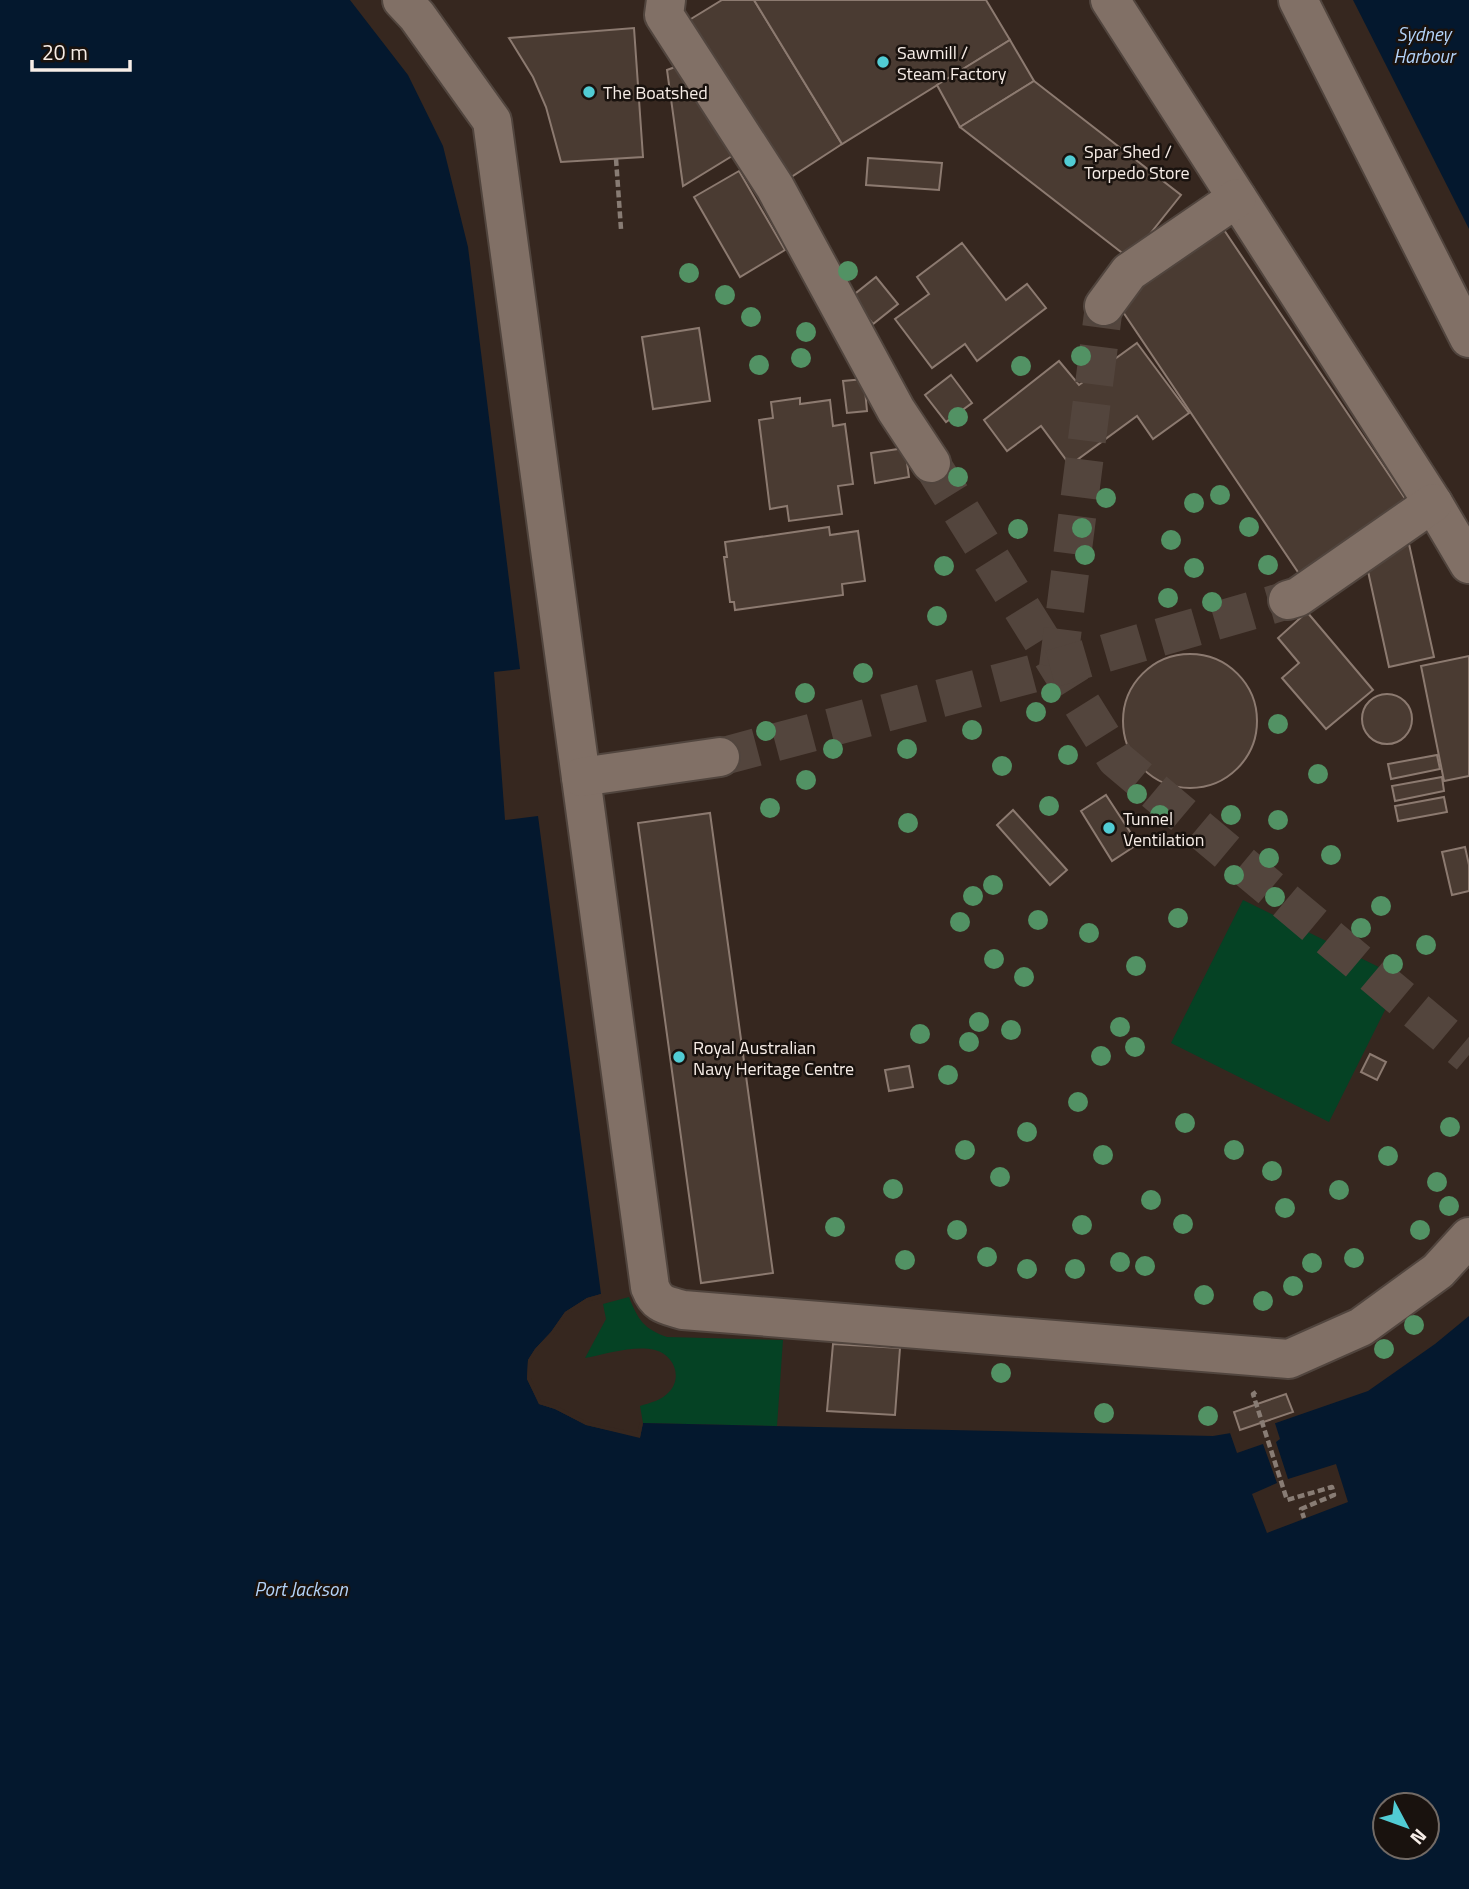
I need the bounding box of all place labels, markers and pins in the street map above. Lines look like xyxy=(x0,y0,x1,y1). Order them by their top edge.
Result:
place label: Sawmill / Steam Factory xyxy=(897,39,1007,87)
marker: Sawmill / Steam Factory xyxy=(875,54,891,70)
place label: The Boatshed xyxy=(603,79,708,106)
marker: The Boatshed xyxy=(581,84,597,100)
place label: Spar Shed / Torpedo Store xyxy=(1084,138,1190,186)
marker: Spar Shed / Torpedo Store xyxy=(1062,153,1078,169)
place label: Tunnel Ventilation xyxy=(1123,805,1204,853)
marker: Tunnel Ventilation xyxy=(1101,820,1117,836)
place label: Royal Australian Navy Heritage Centre xyxy=(693,1034,854,1082)
marker: Royal Australian Navy Heritage Centre xyxy=(671,1049,687,1065)

